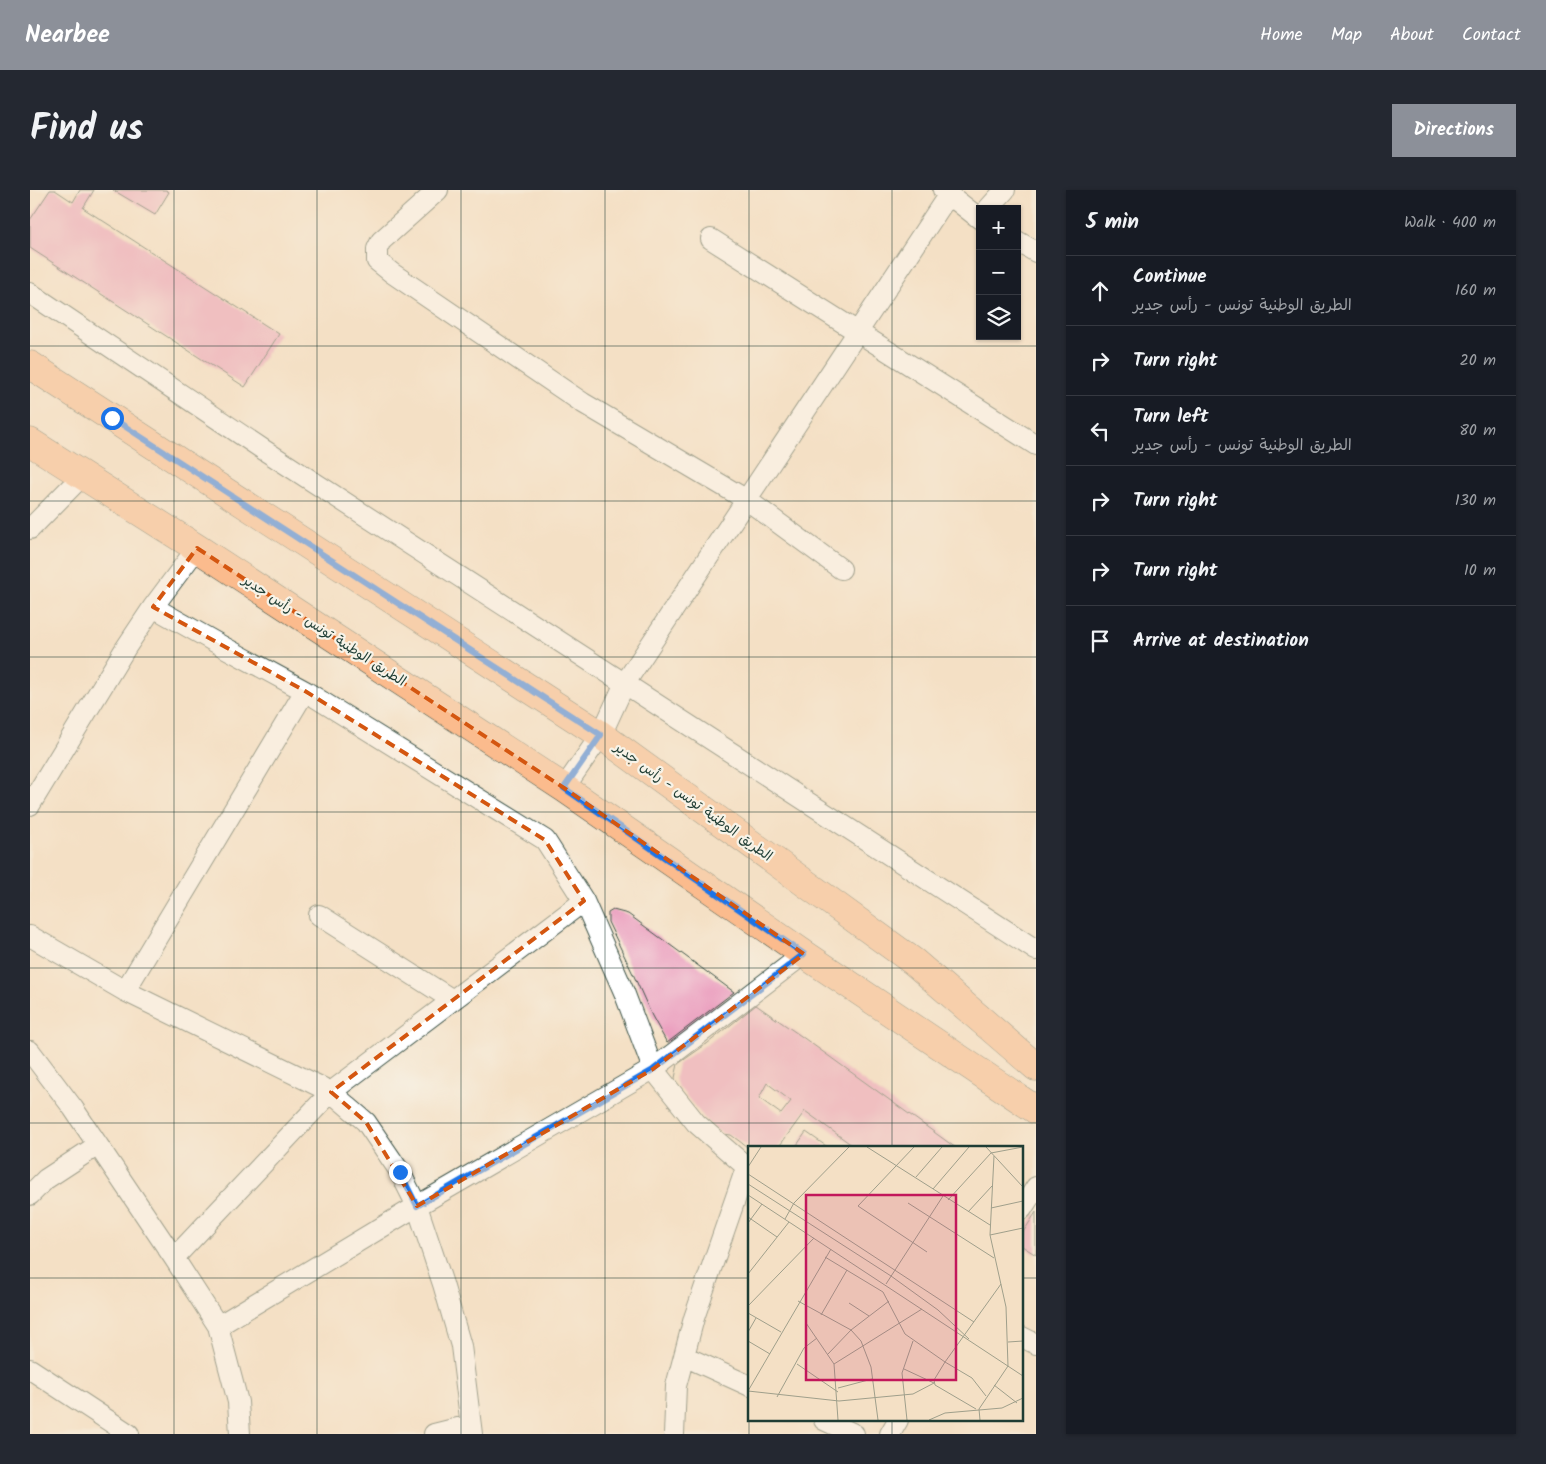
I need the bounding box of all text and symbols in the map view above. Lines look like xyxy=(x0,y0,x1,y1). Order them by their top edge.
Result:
text: Nearbee xyxy=(25,16,110,55)
text: Home xyxy=(1260,21,1303,50)
text: Map xyxy=(1331,21,1362,50)
text: About xyxy=(1390,21,1434,50)
text: Contact xyxy=(1462,21,1521,50)
text: Find us xyxy=(30,102,143,158)
button: Directions xyxy=(1392,104,1516,157)
map controls xyxy=(976,205,1021,340)
button: + xyxy=(976,205,1021,250)
text: 5 min xyxy=(1086,206,1139,239)
text: Walk · 400 m xyxy=(1404,210,1496,235)
button: − xyxy=(976,250,1021,295)
text: Continue xyxy=(1133,262,1206,292)
icon: ahead xyxy=(1086,277,1114,305)
text: 160 m xyxy=(1455,278,1496,303)
text: الطريق الوطنية تونس - رأس جدير xyxy=(1133,293,1352,318)
button: layers xyxy=(976,295,1021,340)
text: Turn right xyxy=(1133,346,1218,376)
icon: right xyxy=(1086,347,1114,375)
text: 20 m xyxy=(1460,348,1496,373)
text: Turn left xyxy=(1133,402,1208,432)
route start xyxy=(101,407,124,430)
icon: left xyxy=(1086,417,1114,445)
text: 80 m xyxy=(1459,418,1496,443)
text: الطريق الوطنية تونس - رأس جدير xyxy=(1133,433,1352,458)
text: Turn right xyxy=(1133,486,1218,516)
icon: right xyxy=(1086,487,1114,515)
text: 130 m xyxy=(1455,488,1496,513)
text: Turn right xyxy=(1133,556,1218,586)
icon: right xyxy=(1086,557,1114,585)
text: 10 m xyxy=(1464,558,1496,583)
street label: الطريق الوطنية تونس - رأس جدير xyxy=(237,569,410,692)
text: Arrive at destination xyxy=(1133,626,1309,656)
icon: arrive xyxy=(1086,627,1114,655)
street label: الطريق الوطنية تونس - رأس جدير xyxy=(608,736,777,867)
inset map xyxy=(748,1146,1024,1422)
route end xyxy=(389,1161,412,1184)

